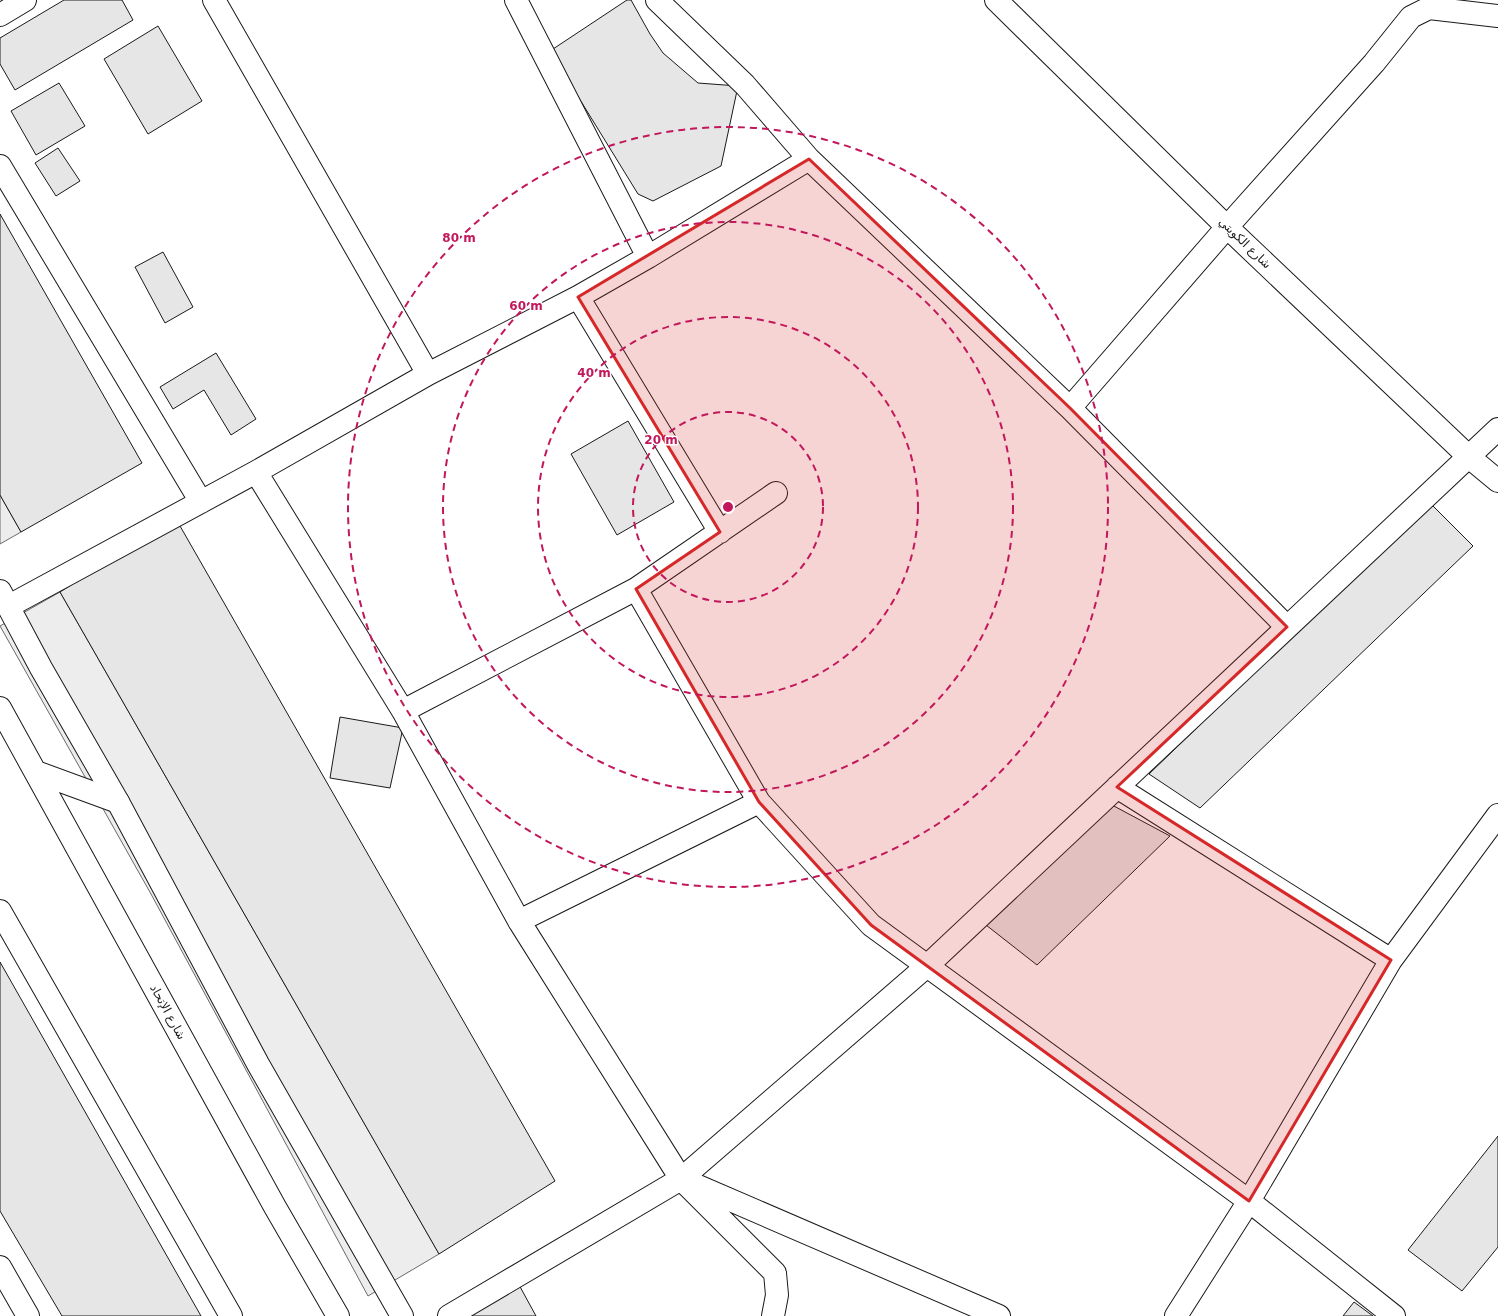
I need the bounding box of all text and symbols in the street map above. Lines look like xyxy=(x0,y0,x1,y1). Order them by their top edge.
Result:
street label: شارع الكويتي xyxy=(1215,215,1274,272)
text: 80 m xyxy=(442,231,476,245)
text: 60 m xyxy=(509,299,543,313)
text: 40 m xyxy=(577,366,611,380)
text: 20 m xyxy=(644,433,678,447)
centre of rings xyxy=(721,500,735,514)
street label: شارع الإتحاد xyxy=(146,982,189,1042)

